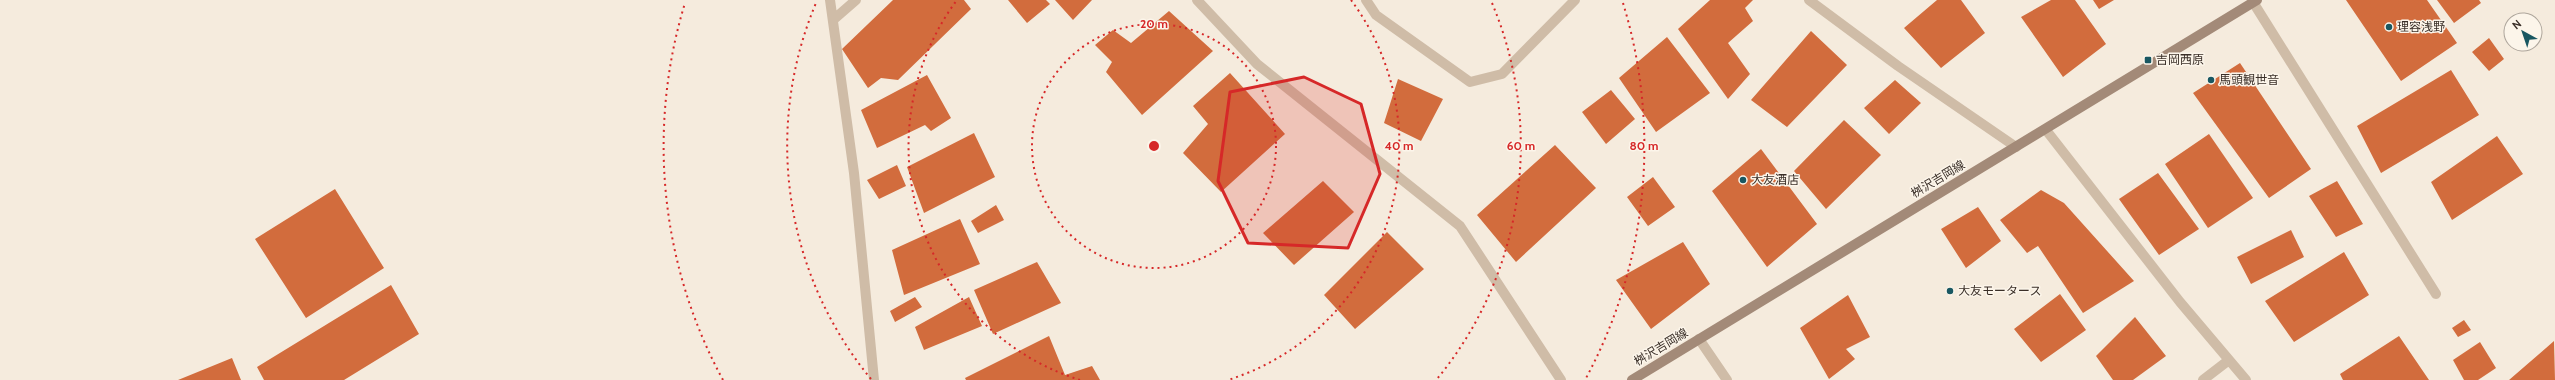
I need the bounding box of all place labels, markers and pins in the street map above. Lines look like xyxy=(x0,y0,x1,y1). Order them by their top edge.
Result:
place label: 理容浅野 xyxy=(2397,19,2445,34)
marker: 理容浅野 xyxy=(2384,22,2394,32)
place label: 吉岡西原 xyxy=(2156,52,2204,67)
marker: 吉岡西原 xyxy=(2143,55,2153,65)
place label: 馬頭観世音 xyxy=(2219,72,2279,87)
marker: 馬頭観世音 xyxy=(2206,75,2216,85)
centre of rings xyxy=(1147,139,1161,153)
place label: 大友酒店 xyxy=(1751,172,1799,187)
marker: 大友酒店 xyxy=(1738,175,1748,185)
place label: 大友モータース xyxy=(1958,283,2041,298)
marker: 大友モータース xyxy=(1945,286,1955,296)

